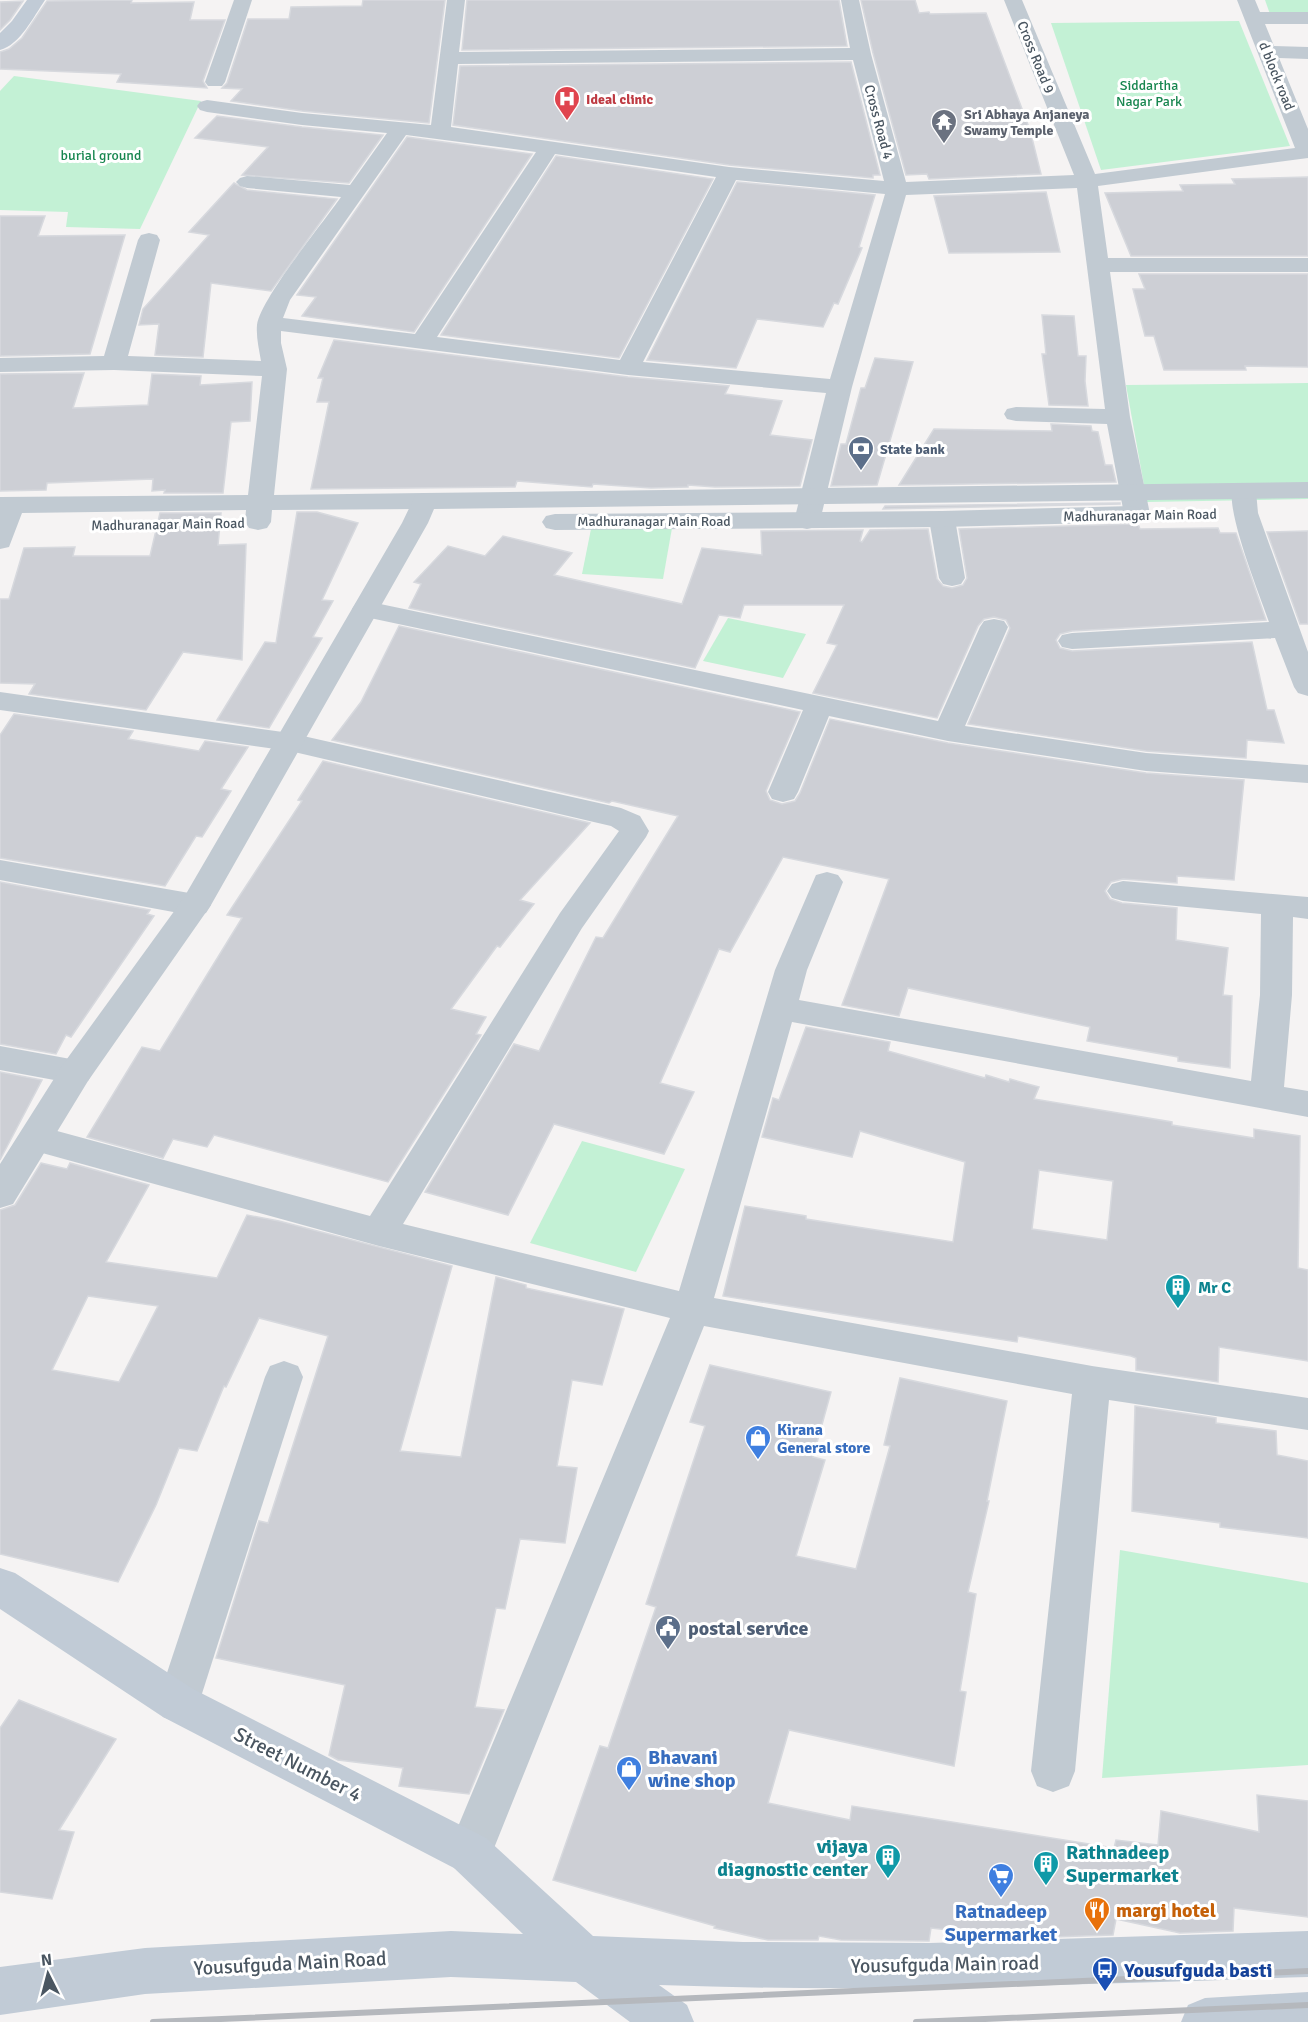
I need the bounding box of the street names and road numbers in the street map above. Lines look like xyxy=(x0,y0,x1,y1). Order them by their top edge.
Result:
street label: Cross Road 9 xyxy=(1013,19,1058,96)
street label: d block road xyxy=(1255,39,1298,113)
street label: Cross Road 4 xyxy=(860,83,897,162)
street label: Madhuranagar Main Road xyxy=(1063,506,1217,525)
street label: Madhuranagar Main Road xyxy=(577,513,731,530)
street label: Madhuranagar Main Road xyxy=(91,515,245,534)
street label: Street Number 4 xyxy=(230,1722,366,1807)
street label: Yousufguda Main Road xyxy=(193,1946,387,1981)
street label: Yousufguda Main road xyxy=(851,1950,1039,1979)

